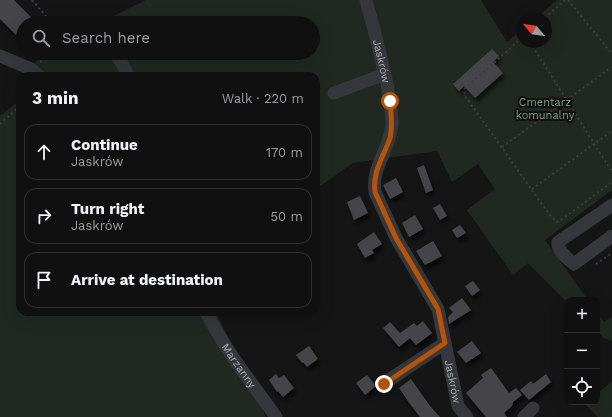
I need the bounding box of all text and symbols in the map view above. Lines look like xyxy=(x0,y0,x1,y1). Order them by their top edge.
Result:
north arrow xyxy=(516,12,552,48)
search box xyxy=(16,16,320,60)
icon: search xyxy=(30,27,52,49)
text: Search here xyxy=(62,29,150,47)
street label: Jaskrów xyxy=(370,38,393,84)
text: 3 min xyxy=(32,88,78,108)
text: Walk · 220 m xyxy=(222,91,304,106)
route start xyxy=(381,92,399,110)
park label: Cmentarz komunalny xyxy=(516,96,575,122)
text: Continue xyxy=(71,136,138,154)
icon: ahead xyxy=(33,141,55,163)
text: 170 m xyxy=(266,145,303,160)
text: Jaskrów xyxy=(71,154,123,169)
text: Turn right xyxy=(71,200,144,218)
icon: right xyxy=(33,205,55,227)
text: 50 m xyxy=(271,209,303,224)
text: Jaskrów xyxy=(71,218,123,233)
icon: arrive xyxy=(33,269,55,291)
text: Arrive at destination xyxy=(71,271,223,289)
map controls xyxy=(564,297,600,405)
button: + xyxy=(564,297,600,333)
button: − xyxy=(564,333,600,369)
street label: Marzanny xyxy=(219,341,259,391)
street label: Jaskrów xyxy=(442,359,463,405)
button: locate xyxy=(564,369,600,405)
route end xyxy=(375,375,393,393)

